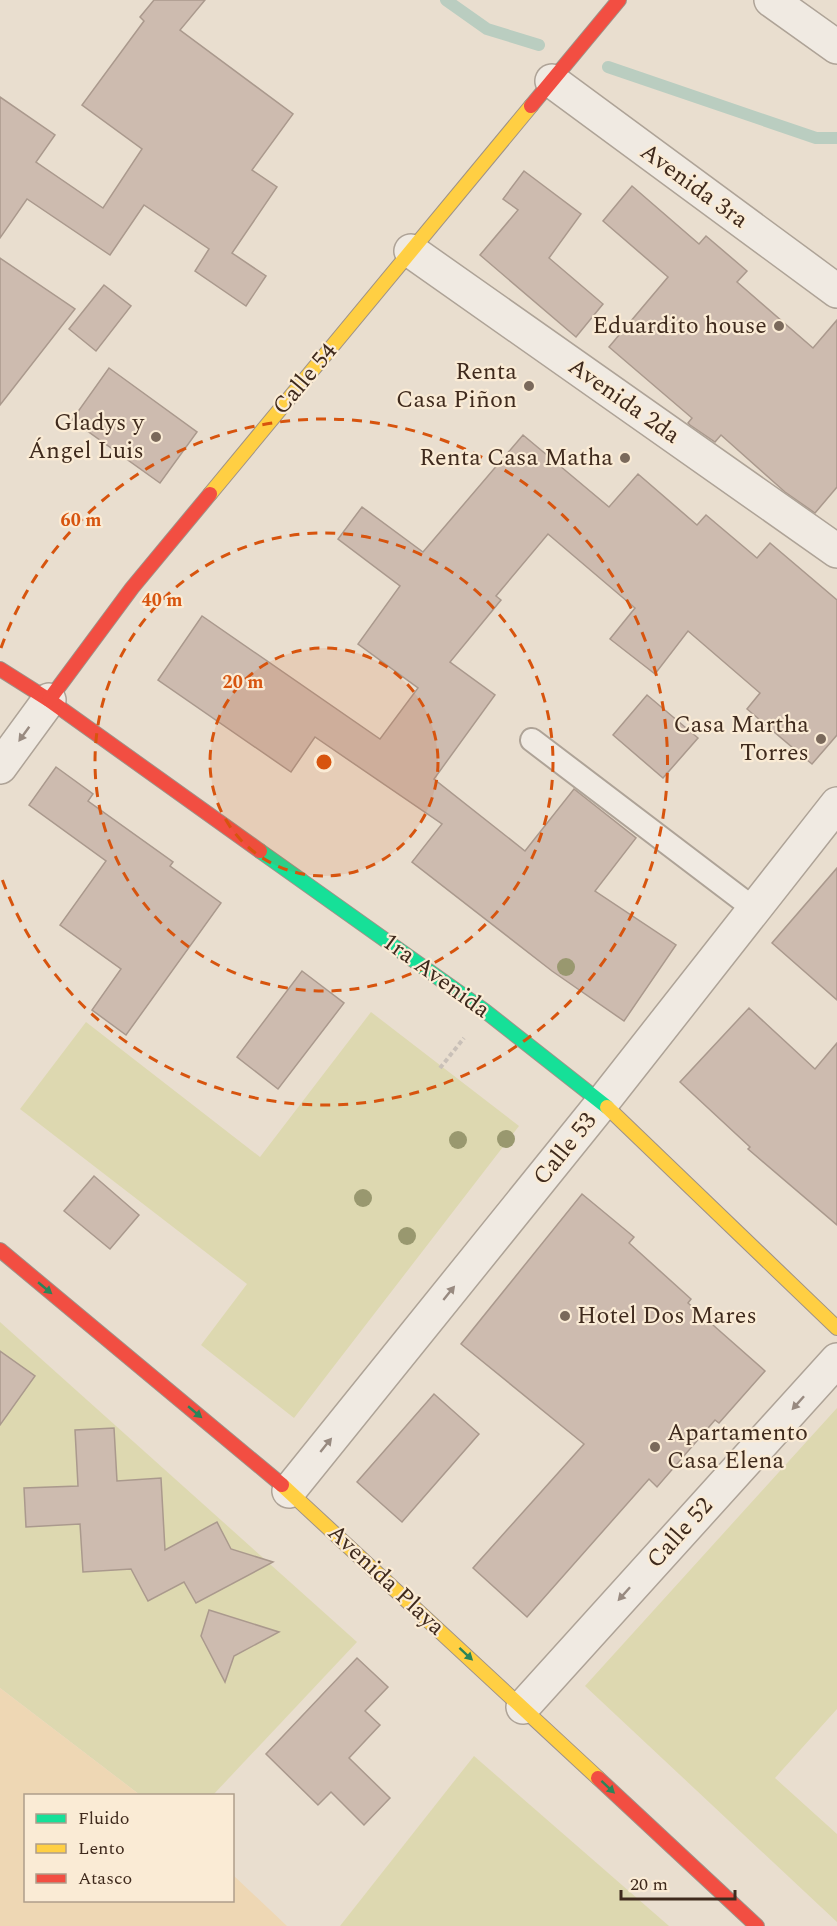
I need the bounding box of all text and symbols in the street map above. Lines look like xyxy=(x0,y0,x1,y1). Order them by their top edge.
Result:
street label: Avenida 3ra xyxy=(632,134,756,238)
place label: Eduardito house xyxy=(592,308,767,344)
marker: Eduardito house xyxy=(772,319,786,333)
street label: Calle 54 xyxy=(264,335,346,423)
street label: Avenida 2da xyxy=(560,349,688,453)
place label: Renta Casa Piñon xyxy=(396,354,517,418)
marker: Renta Casa Piñon xyxy=(522,379,536,393)
place label: Gladys y Ángel Luis xyxy=(28,405,145,469)
marker: Gladys y Ángel Luis xyxy=(149,430,163,444)
place label: Renta Casa Matha xyxy=(419,440,613,476)
marker: Renta Casa Matha xyxy=(618,451,632,465)
text: 60 m xyxy=(61,507,101,534)
text: 40 m xyxy=(142,587,182,614)
text: 20 m xyxy=(223,669,263,696)
place label: Casa Martha Torres xyxy=(673,707,809,771)
one-way arrow xyxy=(19,726,31,741)
marker: Casa Martha Torres xyxy=(814,732,828,746)
centre of rings xyxy=(314,752,334,772)
street label: 1ra Avenida xyxy=(374,924,498,1028)
street label: Calle 53 xyxy=(524,1105,606,1193)
one-way arrow xyxy=(37,1281,53,1294)
one-way arrow xyxy=(442,1286,454,1301)
place label: Hotel Dos Mares xyxy=(577,1298,757,1334)
marker: Hotel Dos Mares xyxy=(558,1309,572,1323)
one-way arrow xyxy=(792,1395,805,1410)
one-way arrow xyxy=(187,1406,203,1419)
place label: Apartamento Casa Elena xyxy=(667,1415,808,1479)
one-way arrow xyxy=(320,1437,333,1453)
marker: Apartamento Casa Elena xyxy=(648,1440,662,1454)
street label: Calle 52 xyxy=(638,1489,722,1577)
street label: Avenida Playa xyxy=(319,1516,453,1644)
one-way arrow xyxy=(617,1587,631,1602)
one-way arrow xyxy=(458,1647,473,1661)
one-way arrow xyxy=(601,1780,616,1794)
legend xyxy=(24,1794,234,1902)
text: Fluido xyxy=(78,1805,130,1832)
text: Lento xyxy=(78,1835,125,1862)
scale bar xyxy=(621,1863,735,1901)
text: Atasco xyxy=(78,1865,132,1892)
text: 20 m xyxy=(630,1871,668,1898)

